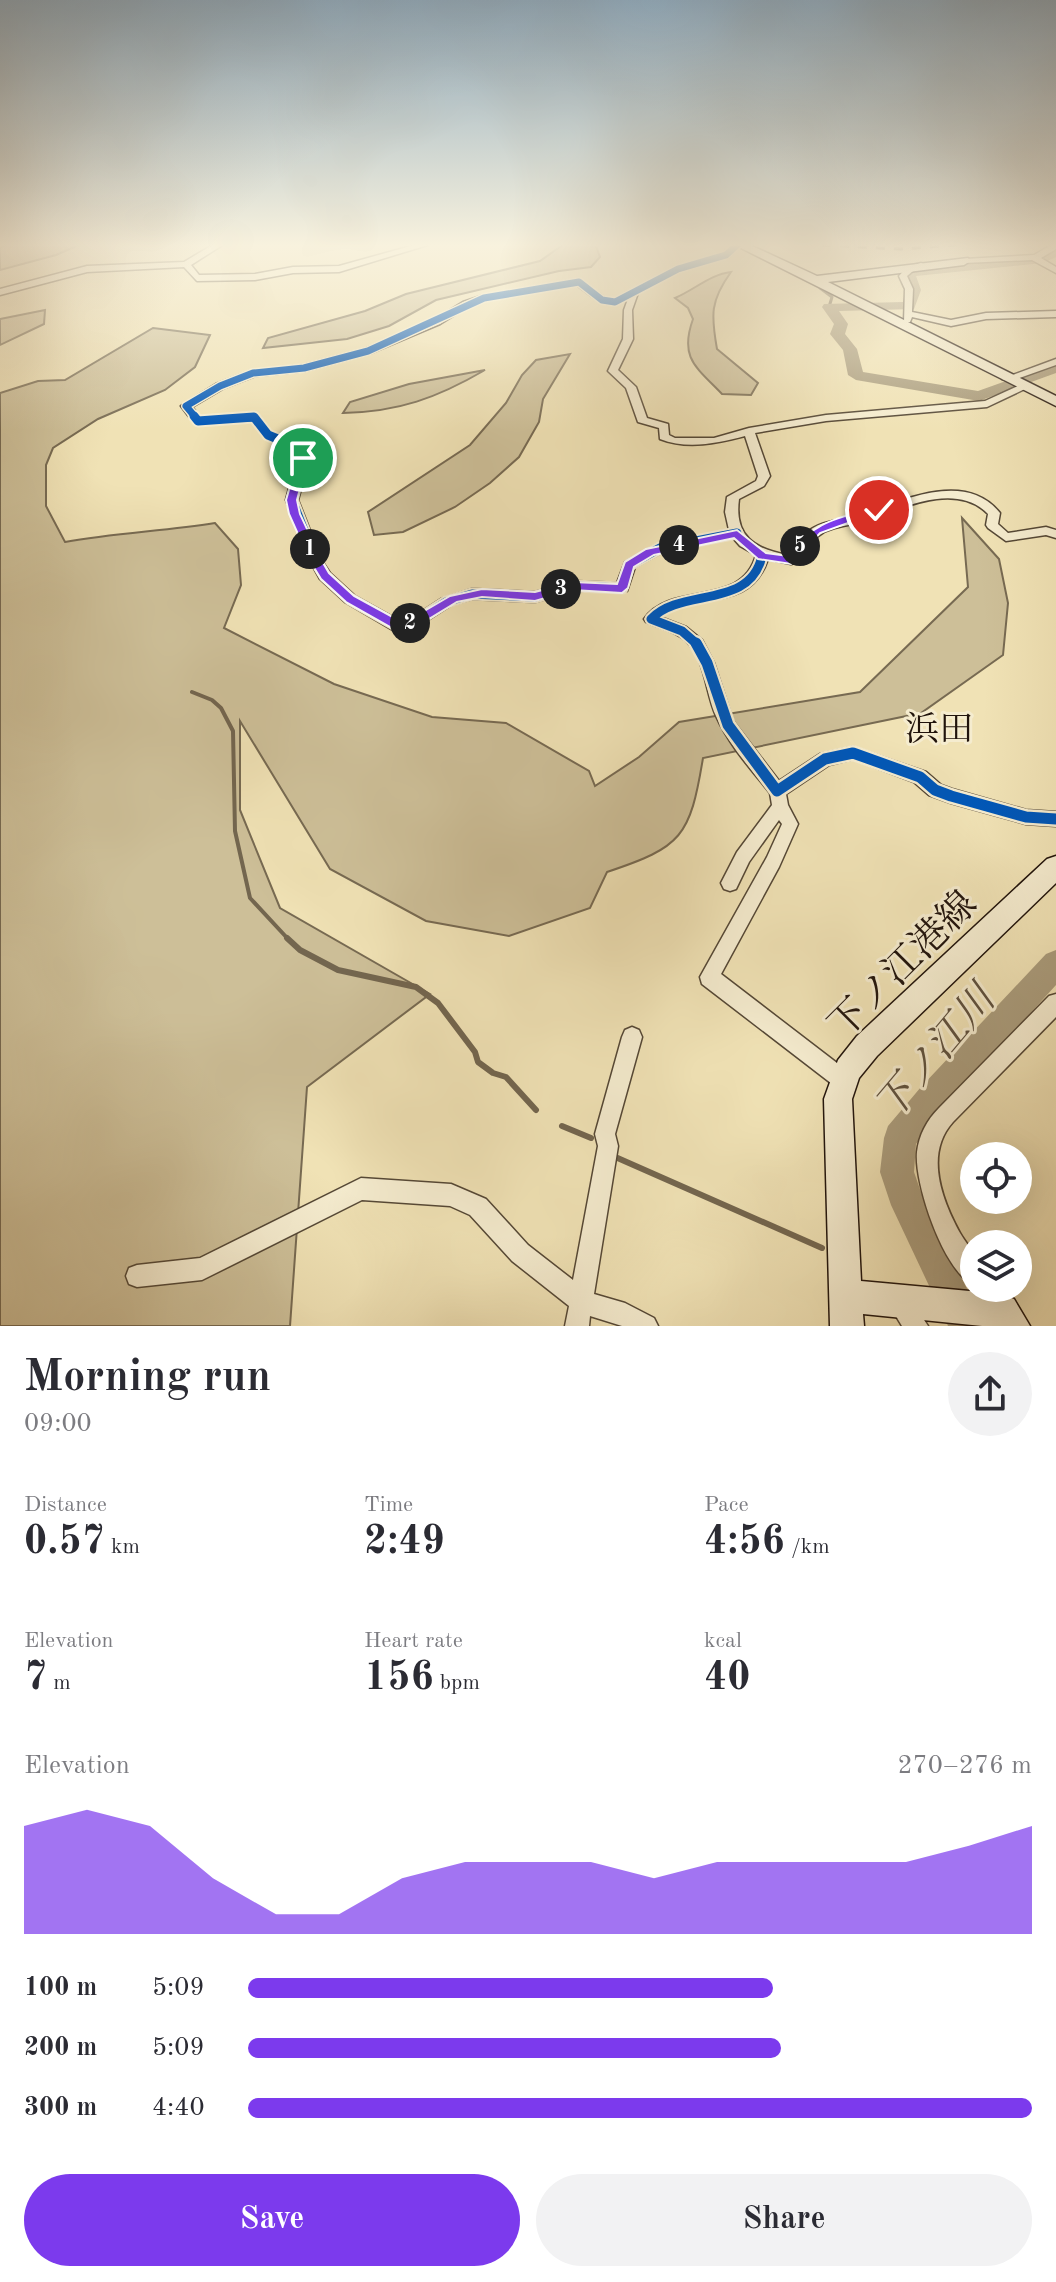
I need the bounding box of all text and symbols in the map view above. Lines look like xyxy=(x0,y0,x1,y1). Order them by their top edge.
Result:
pin xyxy=(269,424,337,492)
icon: arrive xyxy=(281,436,325,480)
pin xyxy=(845,476,913,544)
icon: check xyxy=(857,488,901,532)
pin: 4 xyxy=(659,525,699,565)
pin: 5 xyxy=(780,526,820,566)
pin: 1 xyxy=(290,529,330,569)
text: 4 xyxy=(673,534,685,556)
text: 5 xyxy=(794,535,806,557)
text: 1 xyxy=(304,538,316,560)
pin: 3 xyxy=(541,569,581,609)
text: 3 xyxy=(555,578,567,600)
pin: 2 xyxy=(390,603,430,643)
text: 2 xyxy=(404,612,416,634)
district label: 浜田 xyxy=(905,711,973,748)
street label: 下ノ江港線 xyxy=(821,883,985,1047)
water label: 下ノ江川 xyxy=(868,975,1006,1129)
map controls xyxy=(960,1142,1032,1302)
button: locate xyxy=(960,1142,1032,1214)
button: layers xyxy=(960,1230,1032,1302)
button: share xyxy=(948,1352,1032,1436)
text: Morning run xyxy=(24,1356,271,1400)
text: 09:00 xyxy=(24,1411,92,1437)
text: Distance xyxy=(24,1494,107,1516)
text: Time xyxy=(364,1494,413,1516)
text: Pace xyxy=(704,1494,749,1516)
text: 0.57 xyxy=(24,1523,105,1563)
text: 2:49 xyxy=(364,1523,445,1563)
text: 4:56 xyxy=(704,1523,785,1563)
text: km xyxy=(105,1536,140,1558)
text: /km xyxy=(785,1536,830,1558)
text: Elevation xyxy=(24,1630,114,1652)
text: Heart rate xyxy=(364,1630,463,1652)
text: kcal xyxy=(704,1630,742,1652)
text: 7 xyxy=(24,1659,47,1699)
text: 156 xyxy=(364,1659,434,1699)
text: 40 xyxy=(704,1659,750,1699)
text: m xyxy=(47,1672,71,1694)
text: bpm xyxy=(434,1672,480,1694)
text: Elevation xyxy=(24,1753,130,1779)
text: 270–276 m xyxy=(897,1753,1032,1779)
text: 100 m xyxy=(24,1975,97,2001)
text: 5:09 xyxy=(152,1975,205,2001)
text: 200 m xyxy=(24,2035,97,2061)
text: 5:09 xyxy=(152,2035,205,2061)
text: 300 m xyxy=(24,2095,97,2121)
text: 4:40 xyxy=(152,2095,205,2121)
button: Save xyxy=(24,2174,520,2266)
button: Share xyxy=(536,2174,1032,2266)

